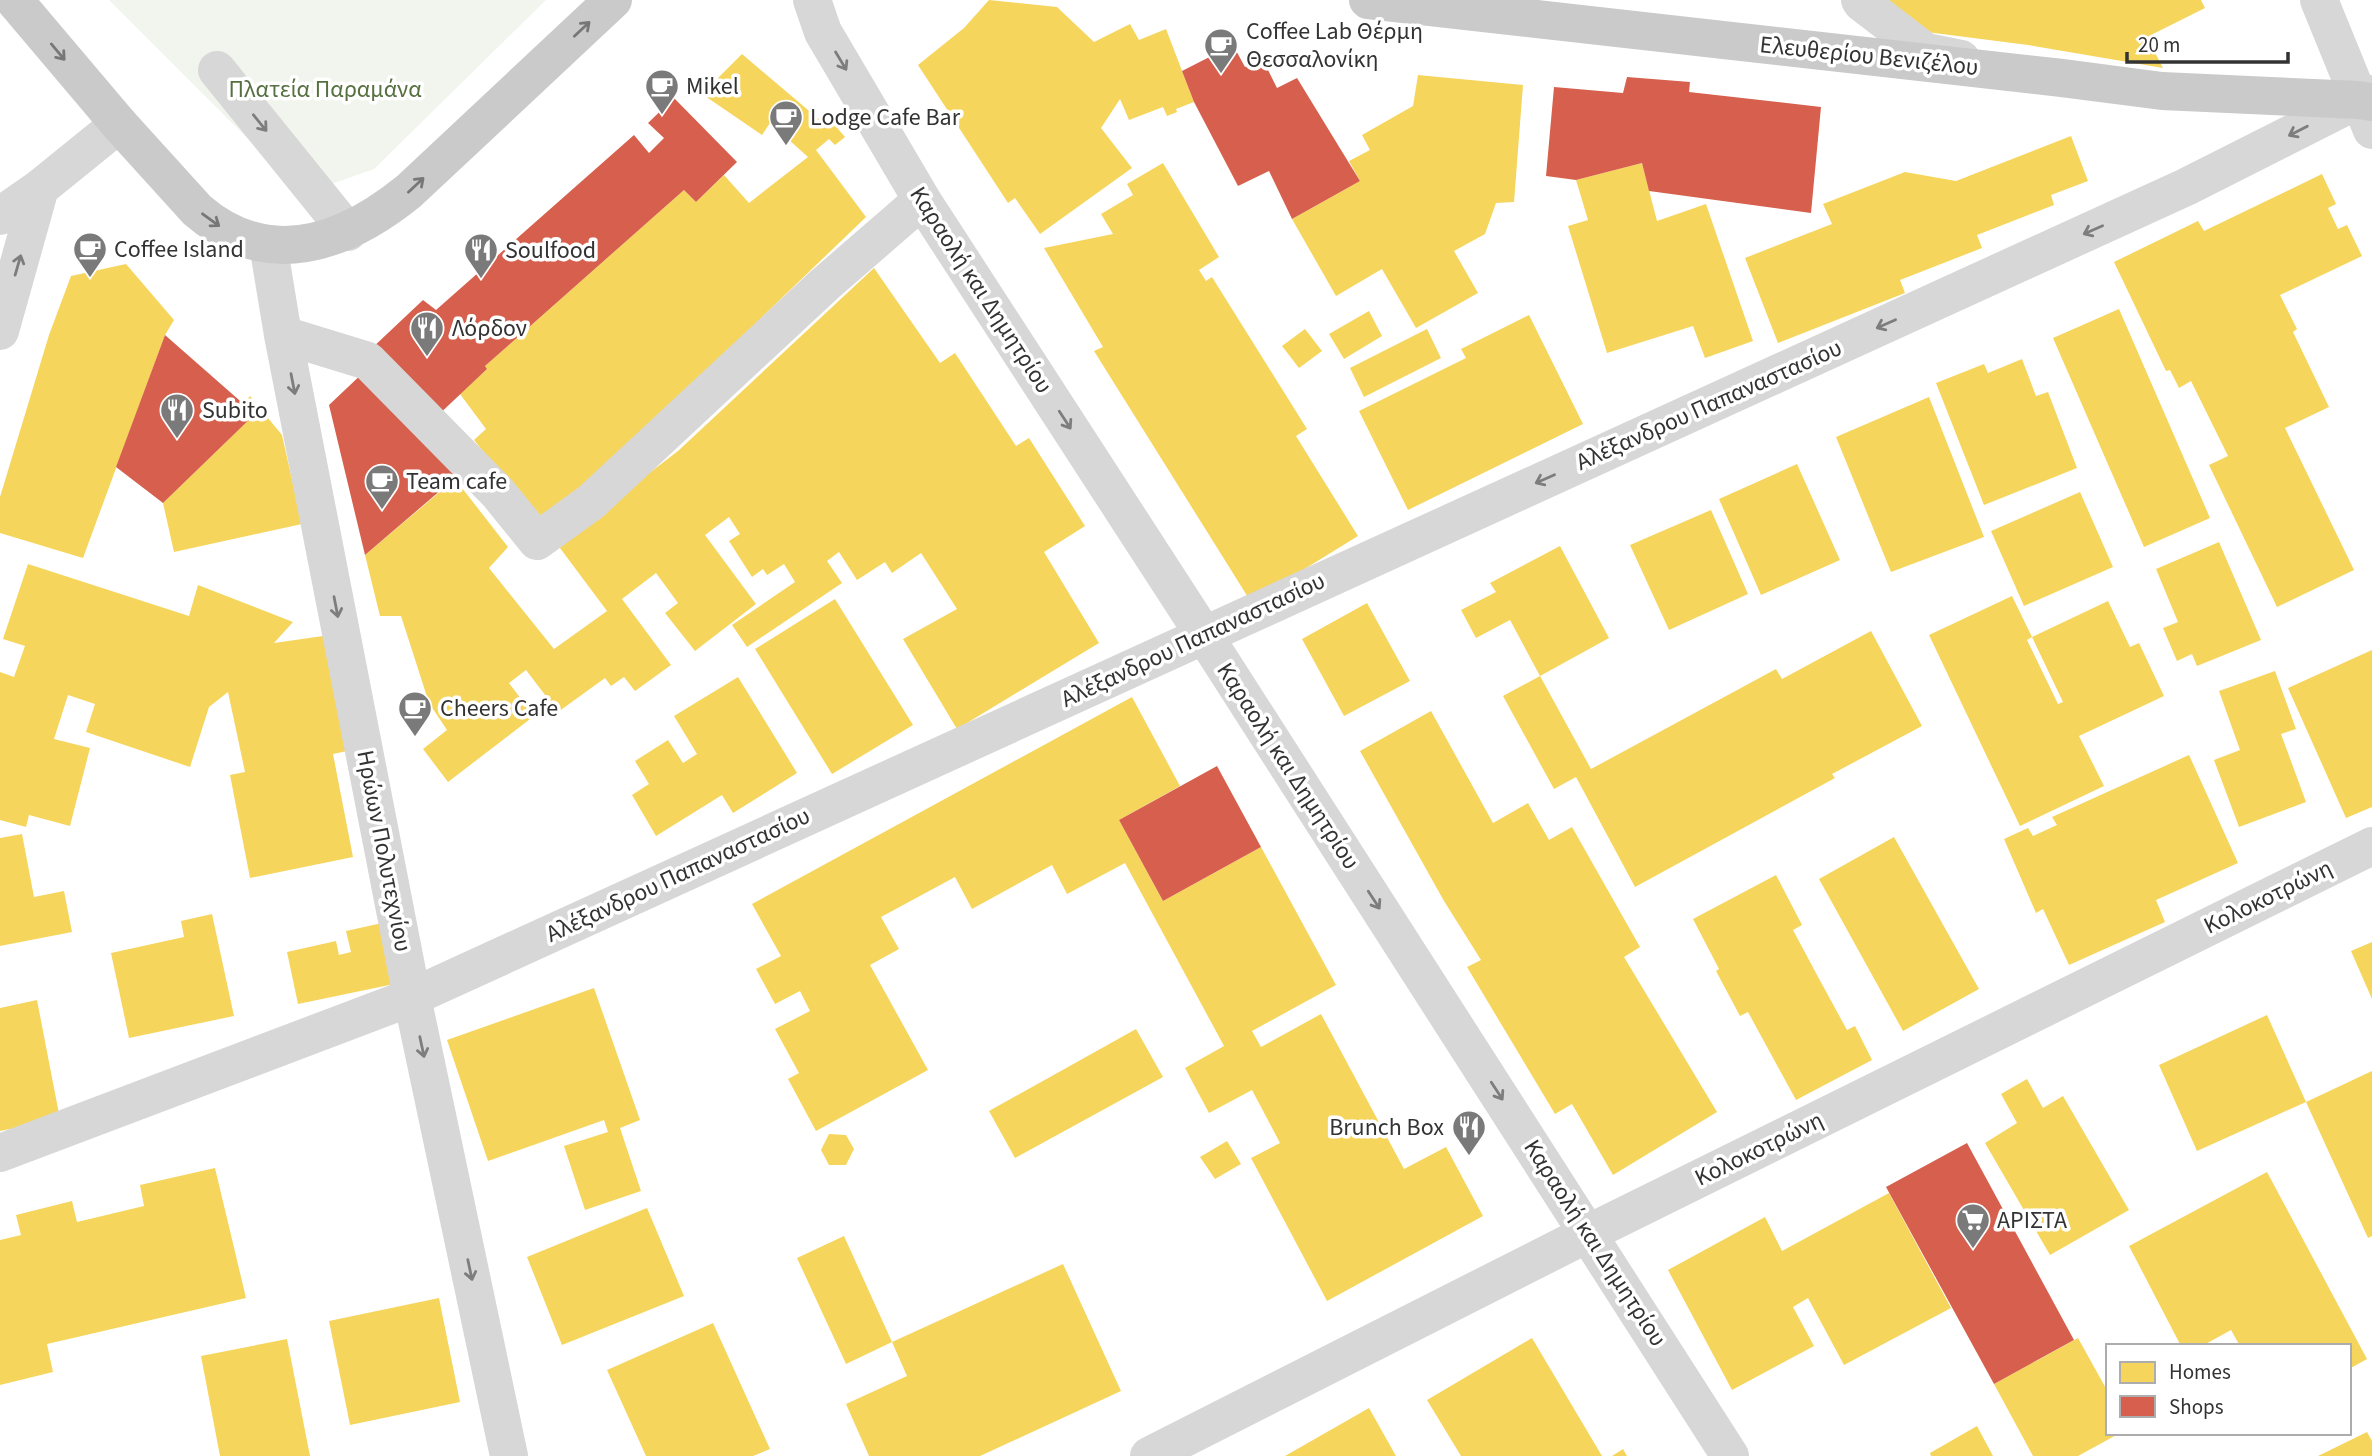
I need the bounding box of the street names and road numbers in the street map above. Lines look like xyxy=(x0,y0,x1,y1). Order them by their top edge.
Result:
street label: Ελευθερίου Βενιζέλου xyxy=(1758,27,1980,85)
street label: Καραολή και Δημητρίου xyxy=(901,180,1061,400)
street label: Αλέξανδρου Παπαναστασίου xyxy=(1570,330,1848,480)
street label: Αλέξανδρου Παπαναστασίου xyxy=(1055,563,1331,717)
street label: Καραολή και Δημητρίου xyxy=(1208,656,1368,876)
street label: Ηρώων Πολυτεχνίου xyxy=(347,747,421,955)
street label: Αλέξανδρου Παπαναστασίου xyxy=(540,798,816,952)
street label: Κολοκοτρώνη xyxy=(2198,851,2338,943)
street label: Κολοκοτρώνη xyxy=(1689,1103,1829,1195)
street label: Καραολή και Δημητρίου xyxy=(1515,1133,1675,1353)

